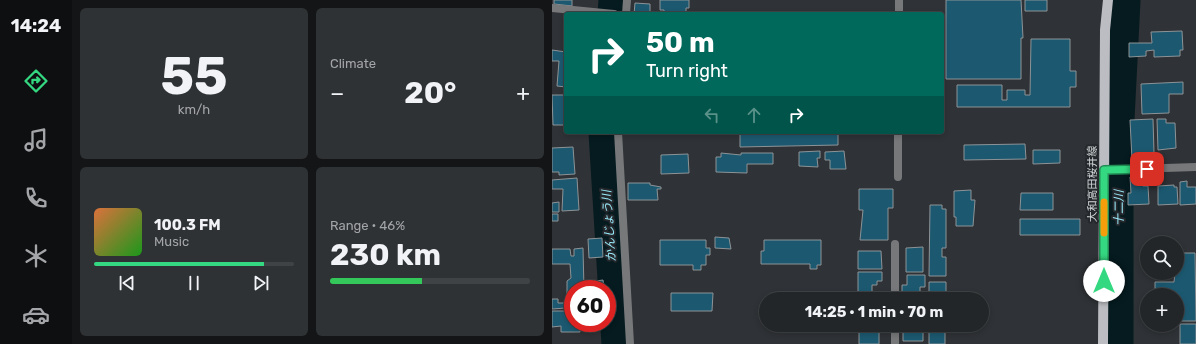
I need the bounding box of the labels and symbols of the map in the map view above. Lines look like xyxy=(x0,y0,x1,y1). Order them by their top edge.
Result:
street label: 大和高田桜井線 xyxy=(1086,146,1099,223)
pin xyxy=(1130,152,1164,186)
water label: かんじょう川 xyxy=(599,188,618,262)
water label: 十二川 xyxy=(1112,188,1126,226)
position arrow xyxy=(1083,260,1125,302)
speed limit sign: 60 xyxy=(564,280,616,332)

